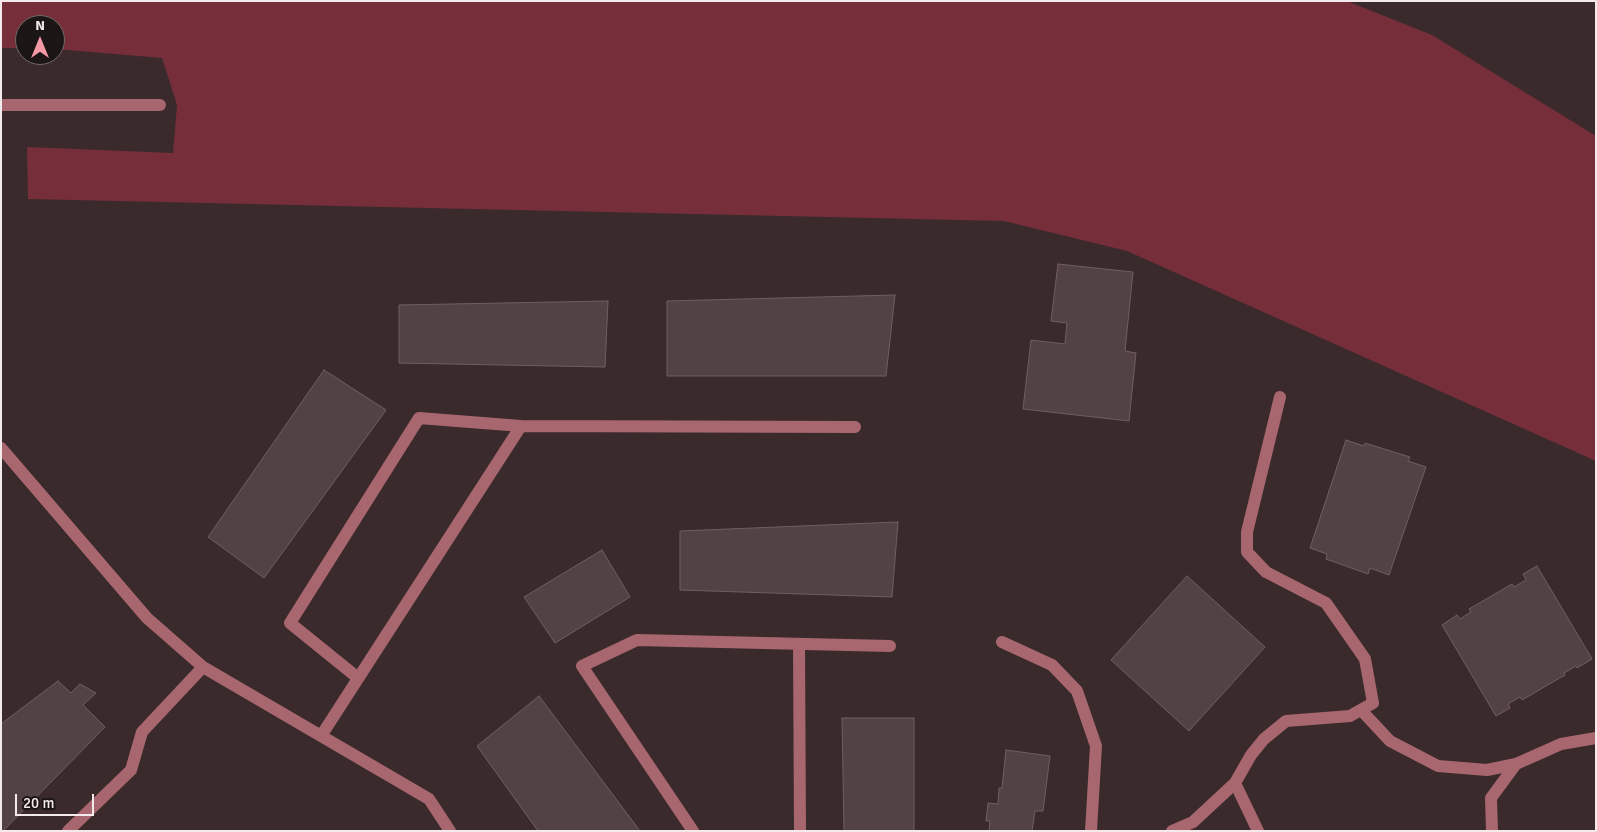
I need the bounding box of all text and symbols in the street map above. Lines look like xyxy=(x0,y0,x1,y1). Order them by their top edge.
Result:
north arrow xyxy=(15,15,65,65)
text: N xyxy=(35,17,45,34)
scale bar xyxy=(18,784,96,816)
text: 20 m xyxy=(23,794,54,812)

